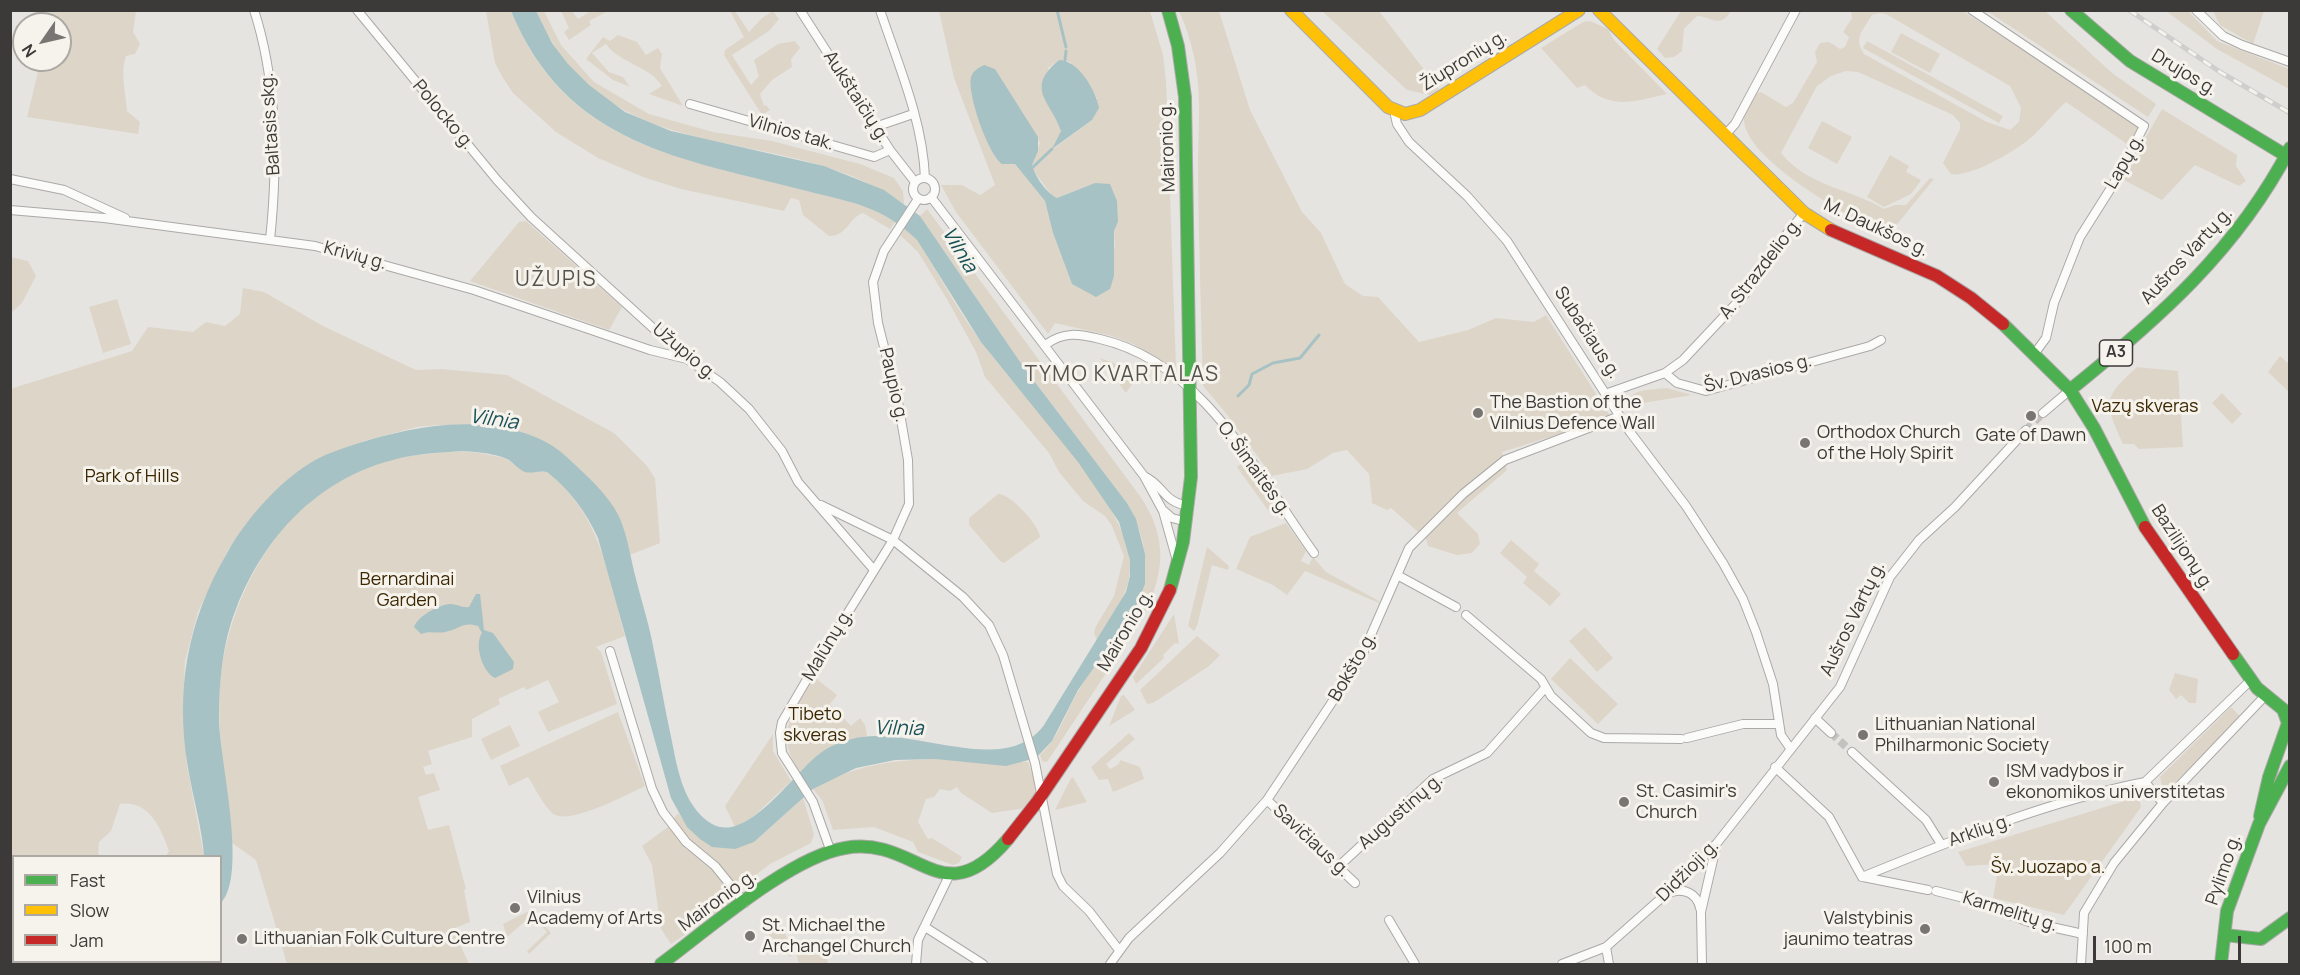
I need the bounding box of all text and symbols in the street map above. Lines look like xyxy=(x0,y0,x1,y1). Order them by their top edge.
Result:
north arrow xyxy=(12,12,72,72)
street label: Žiupronių g. xyxy=(1417,26,1511,96)
text: N xyxy=(16,40,41,62)
street label: Drujos g. xyxy=(2147,45,2221,101)
street label: Aukštaičių g. xyxy=(818,47,894,147)
street label: Baltasis skg. xyxy=(257,72,285,176)
street label: Polocko g. xyxy=(408,76,478,154)
street label: Maironio g. xyxy=(1156,101,1180,193)
street label: Vilnios tak. xyxy=(746,110,836,156)
street label: Lapų g. xyxy=(2101,131,2149,193)
street label: M. Daukšos g. xyxy=(1820,194,1932,262)
street label: Aušros Vartų g. xyxy=(2137,203,2237,309)
street label: A. Strazdelio g. xyxy=(1715,214,1807,324)
water label: Vilnia xyxy=(936,223,982,277)
street label: Krivių g. xyxy=(321,237,389,275)
district label: UŽUPIS xyxy=(515,267,597,293)
street label: Subačiaus g. xyxy=(1549,283,1625,383)
street label: Užupio g. xyxy=(647,319,721,385)
road number: A3 xyxy=(2100,340,2132,366)
street label: Paupio g. xyxy=(874,346,912,424)
street label: Šv. Dvasios g. xyxy=(1702,350,1814,398)
district label: TYMO KVARTALAS xyxy=(1024,362,1220,388)
place label: The Bastion of the Vilnius Defence Wall xyxy=(1490,392,1655,434)
park label: Vazų skveras xyxy=(2091,396,2199,418)
water label: Vilnia xyxy=(468,405,520,435)
marker: The Bastion of the Vilnius Defence Wall xyxy=(1471,406,1485,420)
marker: Gate of Dawn xyxy=(2024,409,2038,423)
street label: O. Šimaitės g. xyxy=(1213,418,1295,520)
place label: Orthodox Church of the Holy Spirit xyxy=(1817,422,1961,464)
place label: Gate of Dawn xyxy=(1976,425,2086,447)
marker: Orthodox Church of the Holy Spirit xyxy=(1798,436,1812,450)
park label: Park of Hills xyxy=(85,466,179,488)
street label: Bazilijonų g. xyxy=(2146,501,2218,595)
street label: Aušros Vartų g. xyxy=(1816,558,1890,680)
park label: Bernardinai Garden xyxy=(360,569,454,612)
street label: Maironio g. xyxy=(1093,587,1159,675)
street label: Malūnų g. xyxy=(798,605,858,685)
street label: Bokšto g. xyxy=(1325,629,1381,705)
park label: Tibeto skveras xyxy=(783,704,847,746)
place label: Lithuanian National Philharmonic Society xyxy=(1875,714,2049,756)
water label: Vilnia xyxy=(874,717,924,741)
marker: Lithuanian National Philharmonic Society xyxy=(1856,728,1870,742)
place label: ISM vadybos ir ekonomikos universtitetas xyxy=(2006,761,2225,804)
street label: Augustinų g. xyxy=(1354,770,1448,854)
marker: ISM vadybos ir ekonomikos universtitetas xyxy=(1987,775,2001,789)
place label: St. Casimir's Church xyxy=(1636,781,1737,824)
marker: St. Casimir's Church xyxy=(1617,795,1631,809)
street label: Savičiaus g. xyxy=(1268,800,1354,882)
street label: Arklių g. xyxy=(1946,810,2014,852)
street label: Pylimo g. xyxy=(2202,832,2246,908)
street label: Didžioji g. xyxy=(1652,835,1724,907)
legend xyxy=(12,855,222,963)
park label: Šv. Juozapo a. xyxy=(1991,857,2105,879)
street label: Maironio g. xyxy=(675,866,761,936)
text: Fast xyxy=(70,868,105,892)
place label: Vilnius Academy of Arts xyxy=(527,887,662,930)
street label: Karmelitų g. xyxy=(1960,887,2060,937)
text: Slow xyxy=(70,898,109,922)
marker: Vilnius Academy of Arts xyxy=(508,901,522,915)
place label: Valstybinis jaunimo teatras xyxy=(1783,908,1913,950)
place label: St. Michael the Archangel Church xyxy=(762,915,911,958)
marker: Valstybinis jaunimo teatras xyxy=(1918,922,1932,936)
scale bar xyxy=(2096,924,2244,962)
text: Jam xyxy=(70,928,104,952)
place label: Lithuanian Folk Culture Centre xyxy=(254,928,505,950)
marker: St. Michael the Archangel Church xyxy=(743,929,757,943)
marker: Lithuanian Folk Culture Centre xyxy=(235,932,249,946)
text: 100 m xyxy=(2104,934,2152,958)

